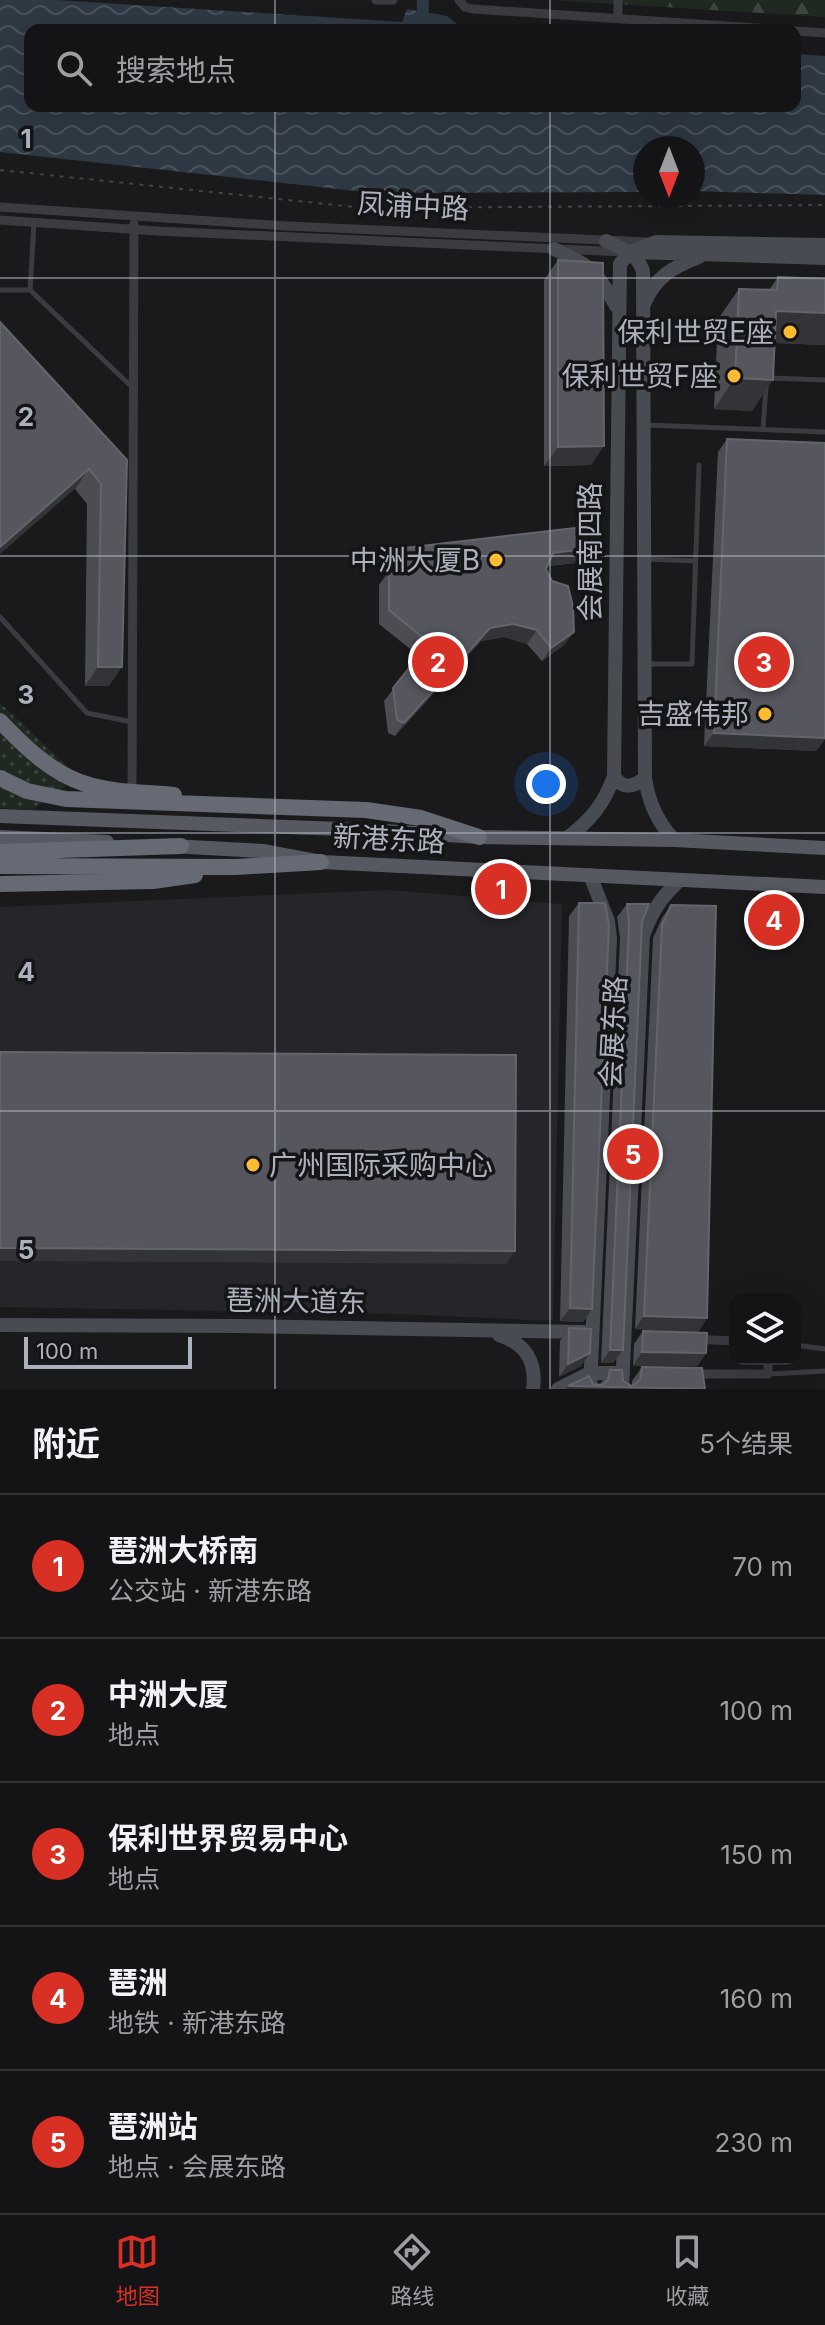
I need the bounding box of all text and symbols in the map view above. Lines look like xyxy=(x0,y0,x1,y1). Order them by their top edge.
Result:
search box xyxy=(24,24,801,112)
icon: search xyxy=(52,46,96,90)
text: 搜索地点 xyxy=(116,52,236,88)
text: 1 xyxy=(20,123,32,154)
north arrow xyxy=(633,136,705,208)
street label: 凤浦中路 xyxy=(356,186,470,226)
place label: 保利世贸E座 xyxy=(617,315,774,349)
marker: 保利世贸E座 xyxy=(781,323,799,341)
place label: 保利世贸F座 xyxy=(561,359,718,393)
marker: 保利世贸F座 xyxy=(725,367,743,385)
text: 2 xyxy=(18,401,34,432)
street label: 会展南四路 xyxy=(573,482,607,622)
place label: 中洲大厦B xyxy=(350,543,480,577)
marker: 中洲大厦B xyxy=(487,551,505,569)
pin: 2 xyxy=(412,632,464,692)
pin: 3 xyxy=(738,632,790,692)
text: 3 xyxy=(18,679,34,710)
place label: 吉盛伟邦 xyxy=(637,697,749,731)
marker: 吉盛伟邦 xyxy=(756,705,774,723)
your location xyxy=(526,764,566,804)
street label: 新港东路 xyxy=(332,819,446,859)
pin: 1 xyxy=(475,859,527,919)
pin: 4 xyxy=(748,890,800,950)
text: 4 xyxy=(17,956,35,987)
street label: 会展东路 xyxy=(593,975,633,1089)
pin: 5 xyxy=(607,1124,659,1184)
place label: 广州国际采购中心 xyxy=(269,1148,493,1182)
marker: 广州国际采购中心 xyxy=(244,1156,262,1174)
text: 5 xyxy=(18,1234,34,1265)
street label: 琶洲大道东 xyxy=(226,1283,366,1319)
map controls xyxy=(729,1293,801,1365)
button: layers xyxy=(729,1293,801,1365)
scale bar xyxy=(24,1333,192,1369)
text: 100 m xyxy=(36,1338,98,1364)
text: 附近 xyxy=(32,1423,100,1464)
text: 5个结果 xyxy=(699,1428,793,1459)
text: 琶洲大桥南 xyxy=(108,1532,258,1568)
text: 1 xyxy=(52,1551,64,1582)
text: 70 m xyxy=(732,1551,793,1582)
text: 公交站 · 新港东路 xyxy=(108,1575,312,1606)
text: 中洲大厦 xyxy=(108,1676,228,1712)
text: 2 xyxy=(50,1695,66,1726)
text: 100 m xyxy=(720,1695,793,1726)
text: 地点 xyxy=(108,1719,160,1750)
text: 保利世界贸易中心 xyxy=(108,1820,348,1856)
text: 3 xyxy=(50,1839,66,1870)
text: 150 m xyxy=(720,1839,793,1870)
text: 地点 xyxy=(108,1863,160,1894)
text: 琶洲 xyxy=(108,1964,168,2000)
text: 4 xyxy=(49,1983,67,2014)
text: 160 m xyxy=(720,1983,793,2014)
text: 地铁 · 新港东路 xyxy=(108,2007,286,2038)
text: 琶洲站 xyxy=(108,2108,198,2144)
text: 5 xyxy=(50,2127,66,2158)
text: 230 m xyxy=(715,2127,793,2158)
text: 地点 · 会展东路 xyxy=(108,2151,286,2182)
tab: 地图 xyxy=(115,2230,160,2310)
tab: 路线 xyxy=(390,2230,435,2310)
tab: 收藏 xyxy=(665,2230,710,2310)

